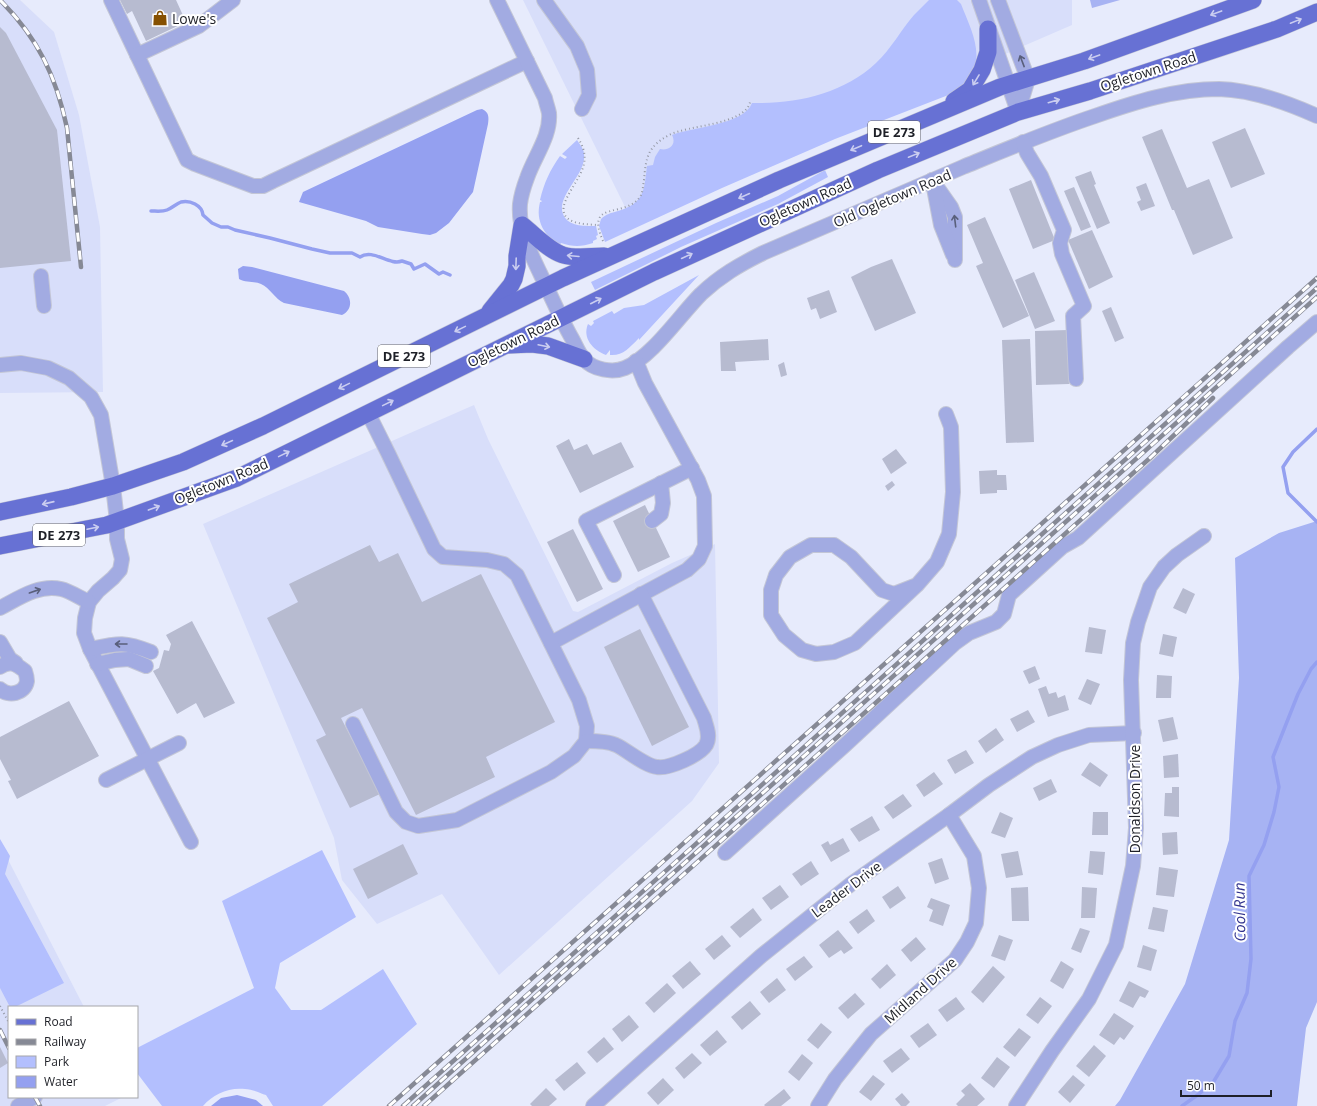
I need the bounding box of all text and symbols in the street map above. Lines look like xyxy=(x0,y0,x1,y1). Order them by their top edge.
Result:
shop icon: Lowe's xyxy=(151,9,169,27)
place label: Lowe's xyxy=(172,9,217,28)
one-way arrow xyxy=(1210,10,1222,18)
one-way arrow xyxy=(1289,17,1301,24)
street label: Ogletown Road xyxy=(1098,47,1198,95)
one-way arrow xyxy=(1088,54,1100,62)
one-way arrow xyxy=(1017,56,1025,68)
one-way arrow xyxy=(971,74,979,86)
one-way arrow xyxy=(1047,97,1060,104)
road number: DE 273 xyxy=(868,121,920,143)
one-way arrow xyxy=(850,145,862,152)
one-way arrow xyxy=(907,150,919,158)
street label: Old Ogletown Road xyxy=(830,165,954,231)
street label: Ogletown Road xyxy=(756,173,854,231)
one-way arrow xyxy=(738,193,750,200)
one-way arrow xyxy=(951,215,958,228)
one-way arrow xyxy=(567,252,580,260)
one-way arrow xyxy=(681,252,693,259)
one-way arrow xyxy=(513,257,520,270)
one-way arrow xyxy=(590,297,602,304)
street label: Ogletown Road xyxy=(464,311,562,371)
one-way arrow xyxy=(455,325,467,333)
one-way arrow xyxy=(537,342,550,350)
road number: DE 273 xyxy=(378,345,430,367)
one-way arrow xyxy=(338,383,350,390)
one-way arrow xyxy=(382,399,394,406)
one-way arrow xyxy=(222,439,234,447)
one-way arrow xyxy=(278,450,290,457)
street label: Ogletown Road xyxy=(171,454,271,508)
one-way arrow xyxy=(42,499,55,507)
one-way arrow xyxy=(147,503,159,511)
one-way arrow xyxy=(86,523,99,531)
road number: DE 273 xyxy=(33,524,85,546)
one-way arrow xyxy=(29,587,42,594)
one-way arrow xyxy=(115,640,128,648)
street label: Donaldson Drive xyxy=(1125,745,1144,853)
street label: Leader Drive xyxy=(807,856,885,922)
water label: Cool Run xyxy=(1228,882,1250,942)
street label: Midland Drive xyxy=(880,952,960,1028)
legend xyxy=(8,1006,138,1098)
text: Road xyxy=(44,1013,73,1030)
text: Railway xyxy=(44,1033,87,1050)
text: Park xyxy=(44,1053,70,1070)
scale bar xyxy=(1181,1072,1271,1098)
text: Water xyxy=(44,1073,78,1090)
text: 50 m xyxy=(1187,1077,1215,1094)

